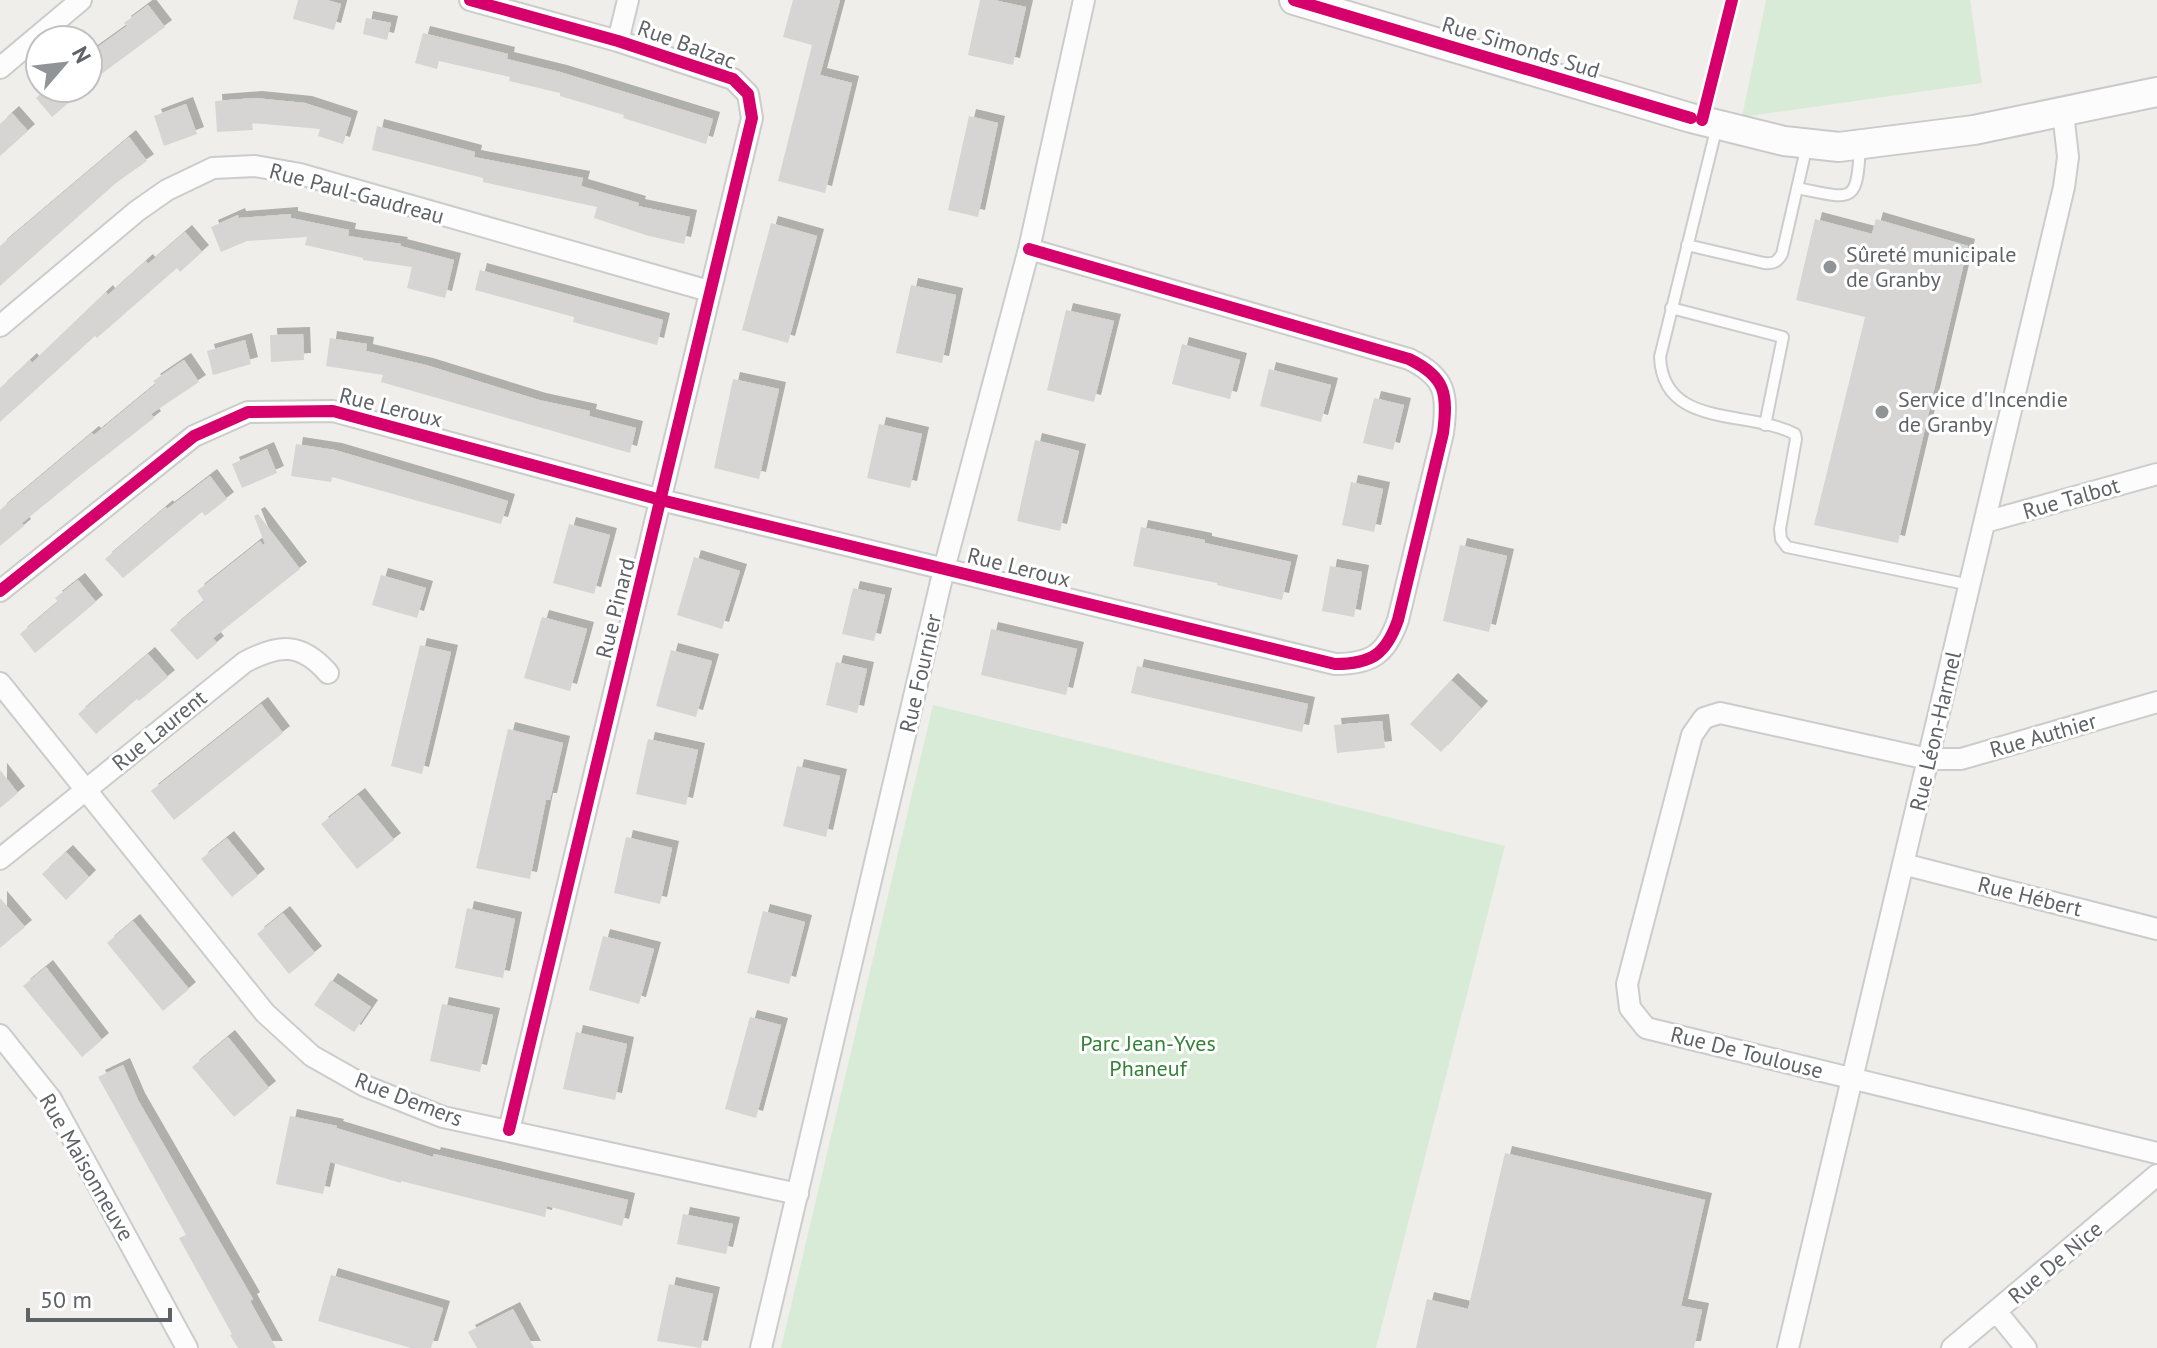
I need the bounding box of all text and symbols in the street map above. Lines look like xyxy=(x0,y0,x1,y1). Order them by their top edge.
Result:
street label: Rue Simonds Sud xyxy=(1439,10,1603,84)
street label: Rue Balzac xyxy=(634,13,740,75)
north arrow xyxy=(24,24,104,104)
text: N xyxy=(66,42,97,68)
street label: Rue Paul-Gaudreau xyxy=(266,156,448,230)
place label: Sûreté municipale de Granby xyxy=(1846,240,2016,293)
marker: Sûreté municipale de Granby xyxy=(1821,258,1839,276)
street label: Rue Leroux xyxy=(336,381,446,433)
place label: Service d'Incendie de Granby xyxy=(1898,385,2068,438)
marker: Service d'Incendie de Granby xyxy=(1873,403,1891,421)
street label: Rue Talbot xyxy=(2019,471,2123,525)
street label: Rue Leroux xyxy=(964,541,1074,593)
street label: Rue Pinard xyxy=(589,555,641,661)
street label: Rue Fournier xyxy=(893,610,947,735)
street label: Rue Léon-Harmel xyxy=(1903,648,1967,814)
street label: Rue Laurent xyxy=(106,683,212,777)
street label: Rue Authier xyxy=(1986,706,2100,764)
street label: Rue Hébert xyxy=(1975,870,2086,923)
street label: Rue De Toulouse xyxy=(1668,1020,1826,1084)
park label: Parc Jean-Yves Phaneuf xyxy=(1080,1029,1216,1082)
street label: Rue Demers xyxy=(351,1066,467,1132)
street label: Rue Maisonneuve xyxy=(33,1088,141,1246)
street label: Rue De Nice xyxy=(2002,1214,2108,1310)
scale bar xyxy=(28,1272,170,1322)
text: 50 m xyxy=(40,1284,92,1315)

